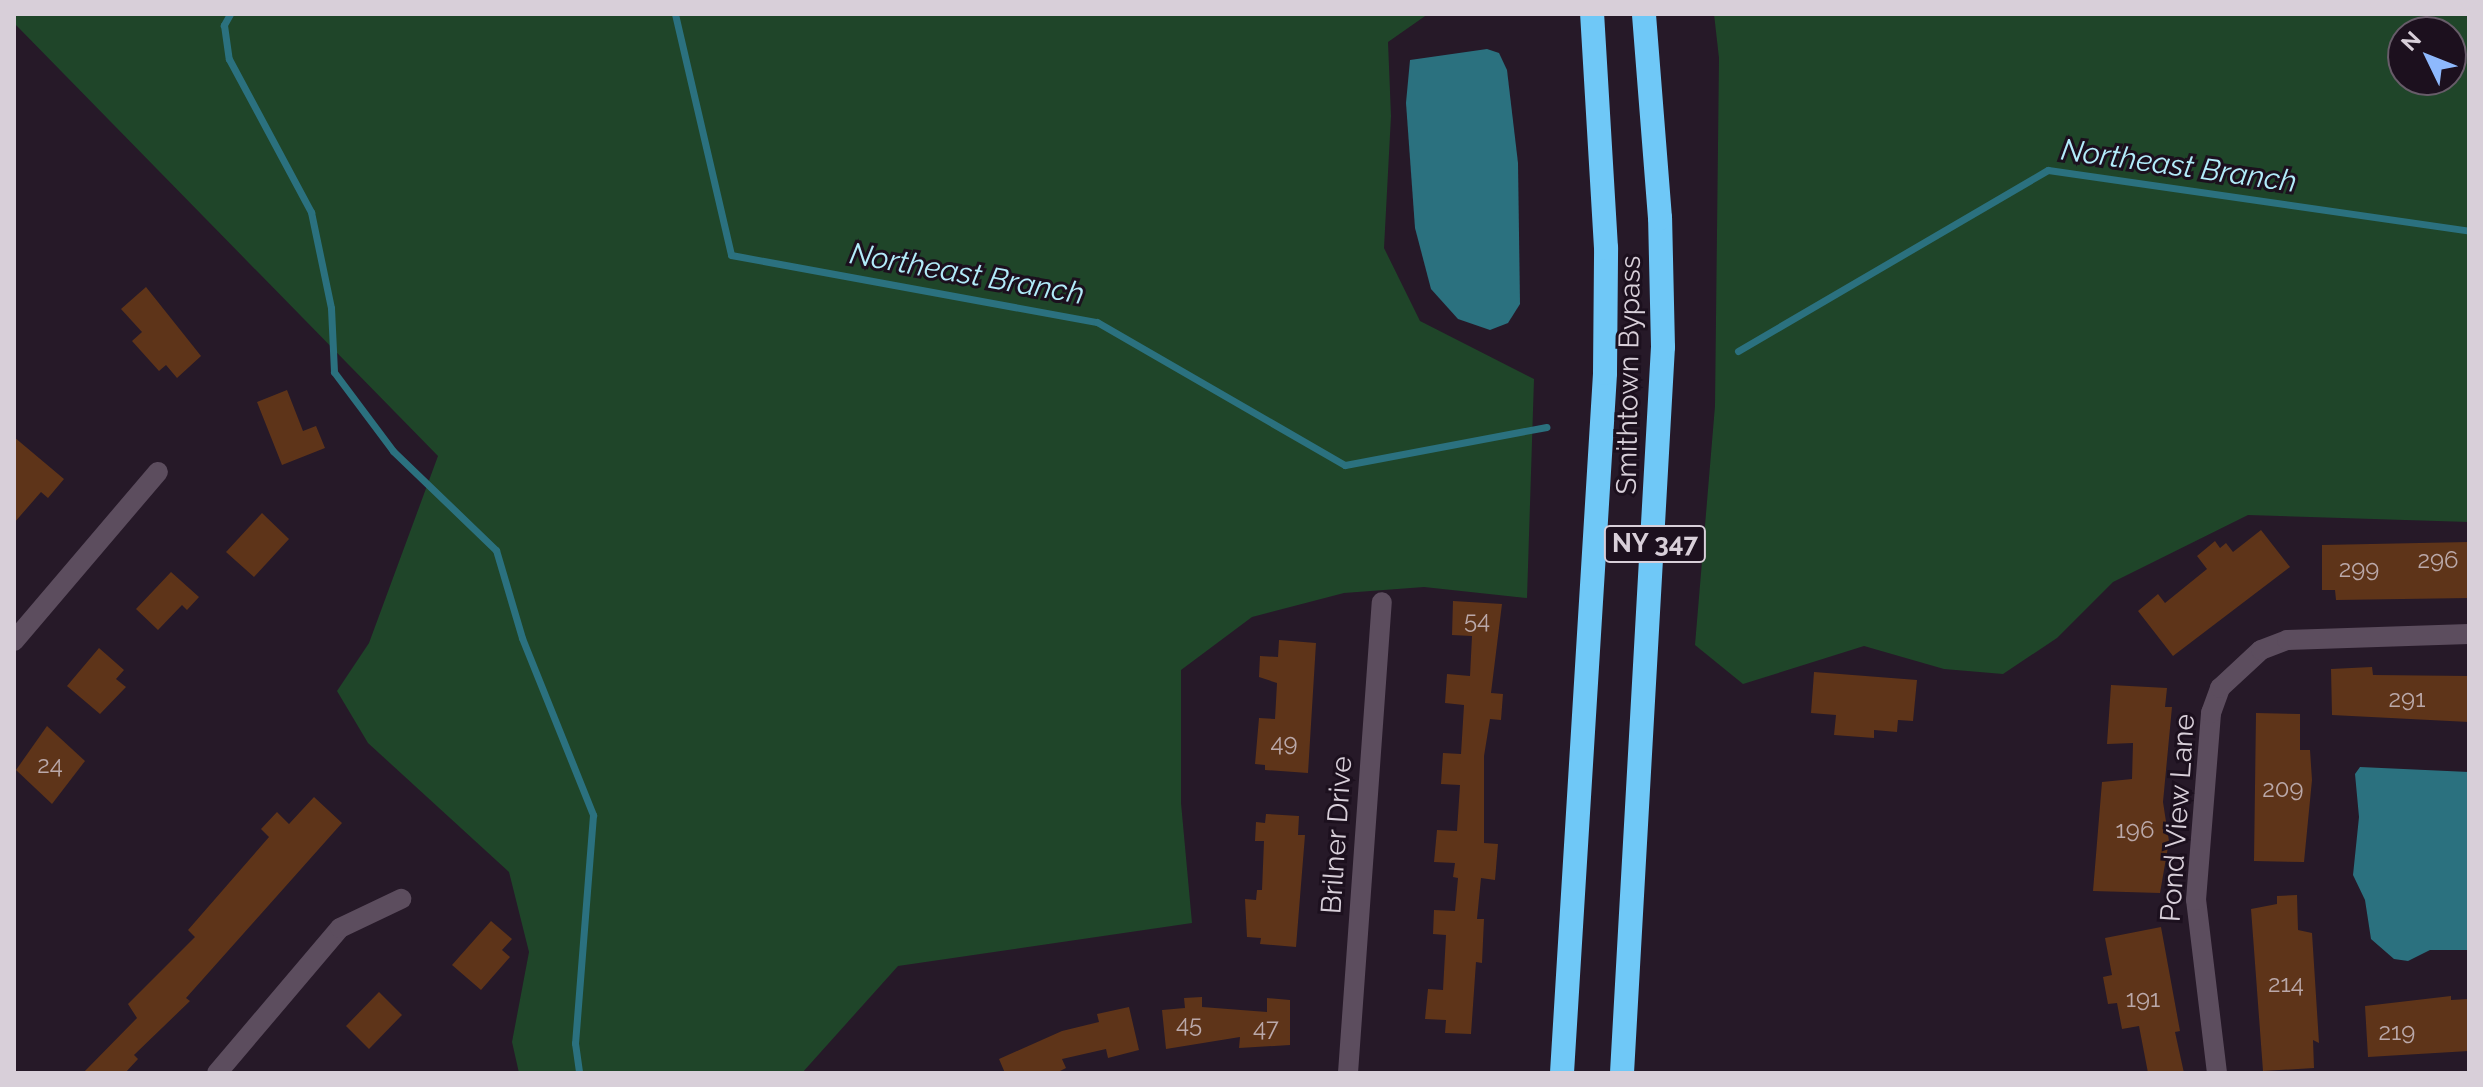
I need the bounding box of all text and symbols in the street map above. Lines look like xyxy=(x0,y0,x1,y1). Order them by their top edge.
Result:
north arrow xyxy=(2387,16,2467,96)
text: N xyxy=(2396,26,2426,56)
water label: Northeast Branch xyxy=(2059,132,2299,200)
water label: Northeast Branch xyxy=(847,236,1087,312)
street label: Smithtown Bypass xyxy=(1610,255,1648,495)
road number: NY 347 xyxy=(1603,522,1707,566)
house number: 296 xyxy=(2417,546,2459,574)
house number: 299 xyxy=(2339,555,2379,583)
house number: 54 xyxy=(1464,606,1490,634)
house number: 291 xyxy=(2389,685,2425,713)
street label: Pond View Lane xyxy=(2154,712,2202,924)
house number: 49 xyxy=(1270,729,1298,757)
house number: 24 xyxy=(37,751,63,779)
street label: Brilner Drive xyxy=(1315,755,1359,915)
house number: 209 xyxy=(2262,775,2304,803)
house number: 196 xyxy=(2116,816,2154,844)
house number: 214 xyxy=(2268,970,2304,998)
house number: 191 xyxy=(2126,985,2160,1013)
house number: 45 xyxy=(1176,1010,1202,1038)
house number: 47 xyxy=(1253,1014,1279,1042)
house number: 219 xyxy=(2379,1018,2415,1046)

